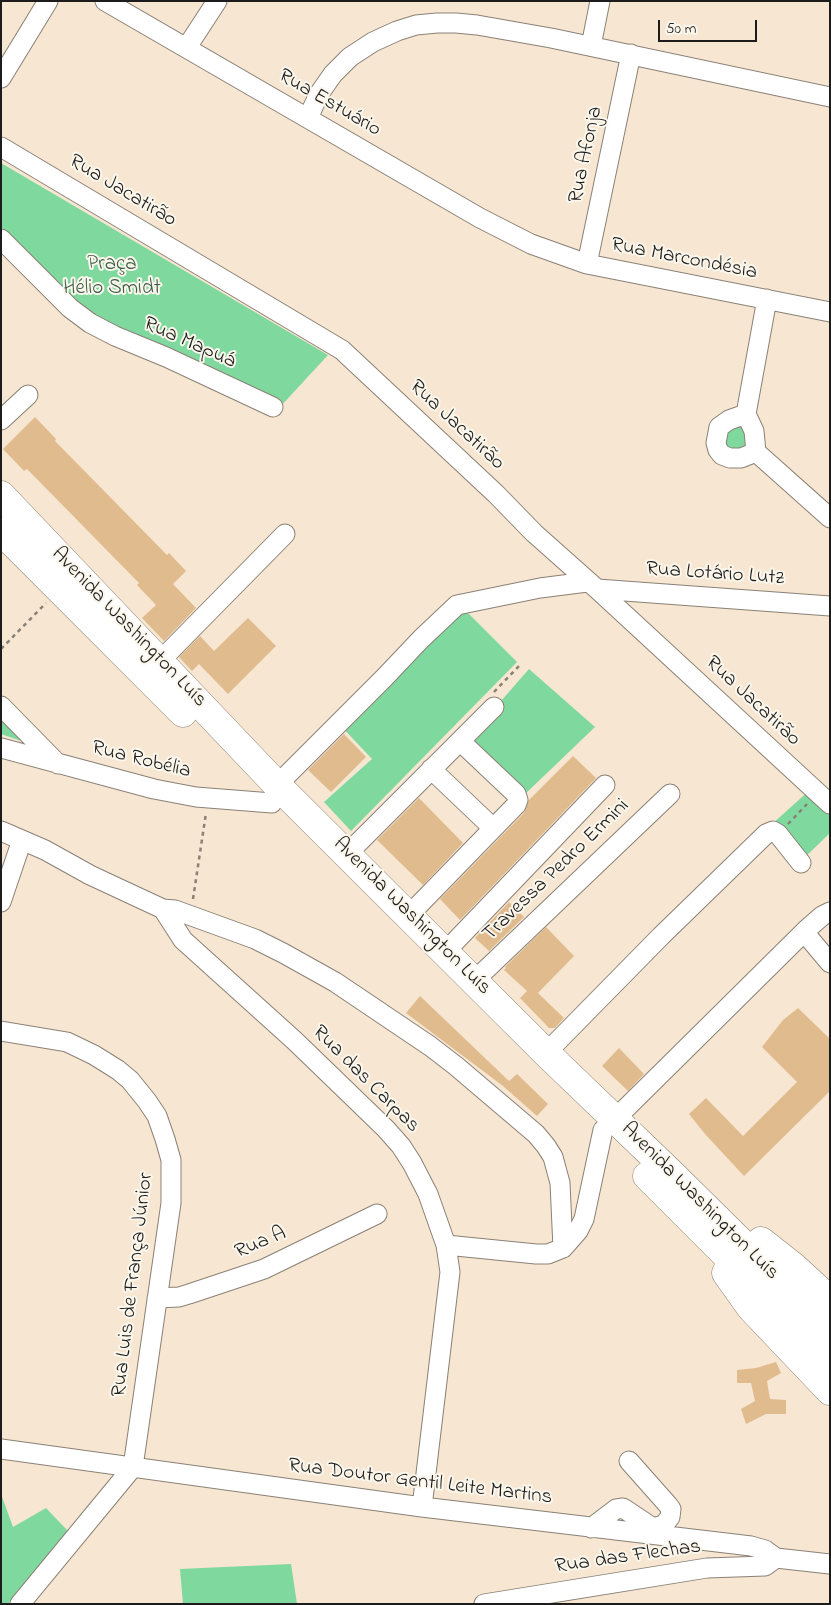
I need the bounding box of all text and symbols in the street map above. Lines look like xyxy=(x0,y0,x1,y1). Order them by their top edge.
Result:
scale bar xyxy=(661,10,760,42)
text: 50 m xyxy=(666,18,696,40)
street label: Rua Estuário xyxy=(273,64,385,144)
street label: Rua Afonja xyxy=(564,104,610,206)
street label: Rua Jacatirão xyxy=(64,150,180,234)
street label: Rua Marcondésia xyxy=(609,233,759,287)
park label: Praça Hélio Smidt xyxy=(63,253,161,303)
street label: Rua Mapuá xyxy=(139,313,239,375)
street label: Rua Jacatirão xyxy=(403,375,509,477)
street label: Avenida Washington Luís xyxy=(45,543,211,713)
street label: Rua Lotário Lutz xyxy=(645,558,785,592)
street label: Rua Jacatirão xyxy=(699,651,805,753)
street label: Rua Robélia xyxy=(89,737,193,785)
street label: Travessa Pedro Ermini xyxy=(478,794,636,948)
street label: Avenida Washington Luís xyxy=(327,833,495,1001)
street label: Rua das Carpas xyxy=(306,1021,424,1139)
street label: Avenida Washington Luís xyxy=(615,1118,783,1286)
street label: Rua Luis de França Júnior xyxy=(108,1171,160,1399)
street label: Rua A xyxy=(232,1222,290,1266)
street label: Rua Doutor Gentil Leite Martins xyxy=(287,1454,553,1512)
street label: Rua das Flechas xyxy=(553,1535,703,1581)

